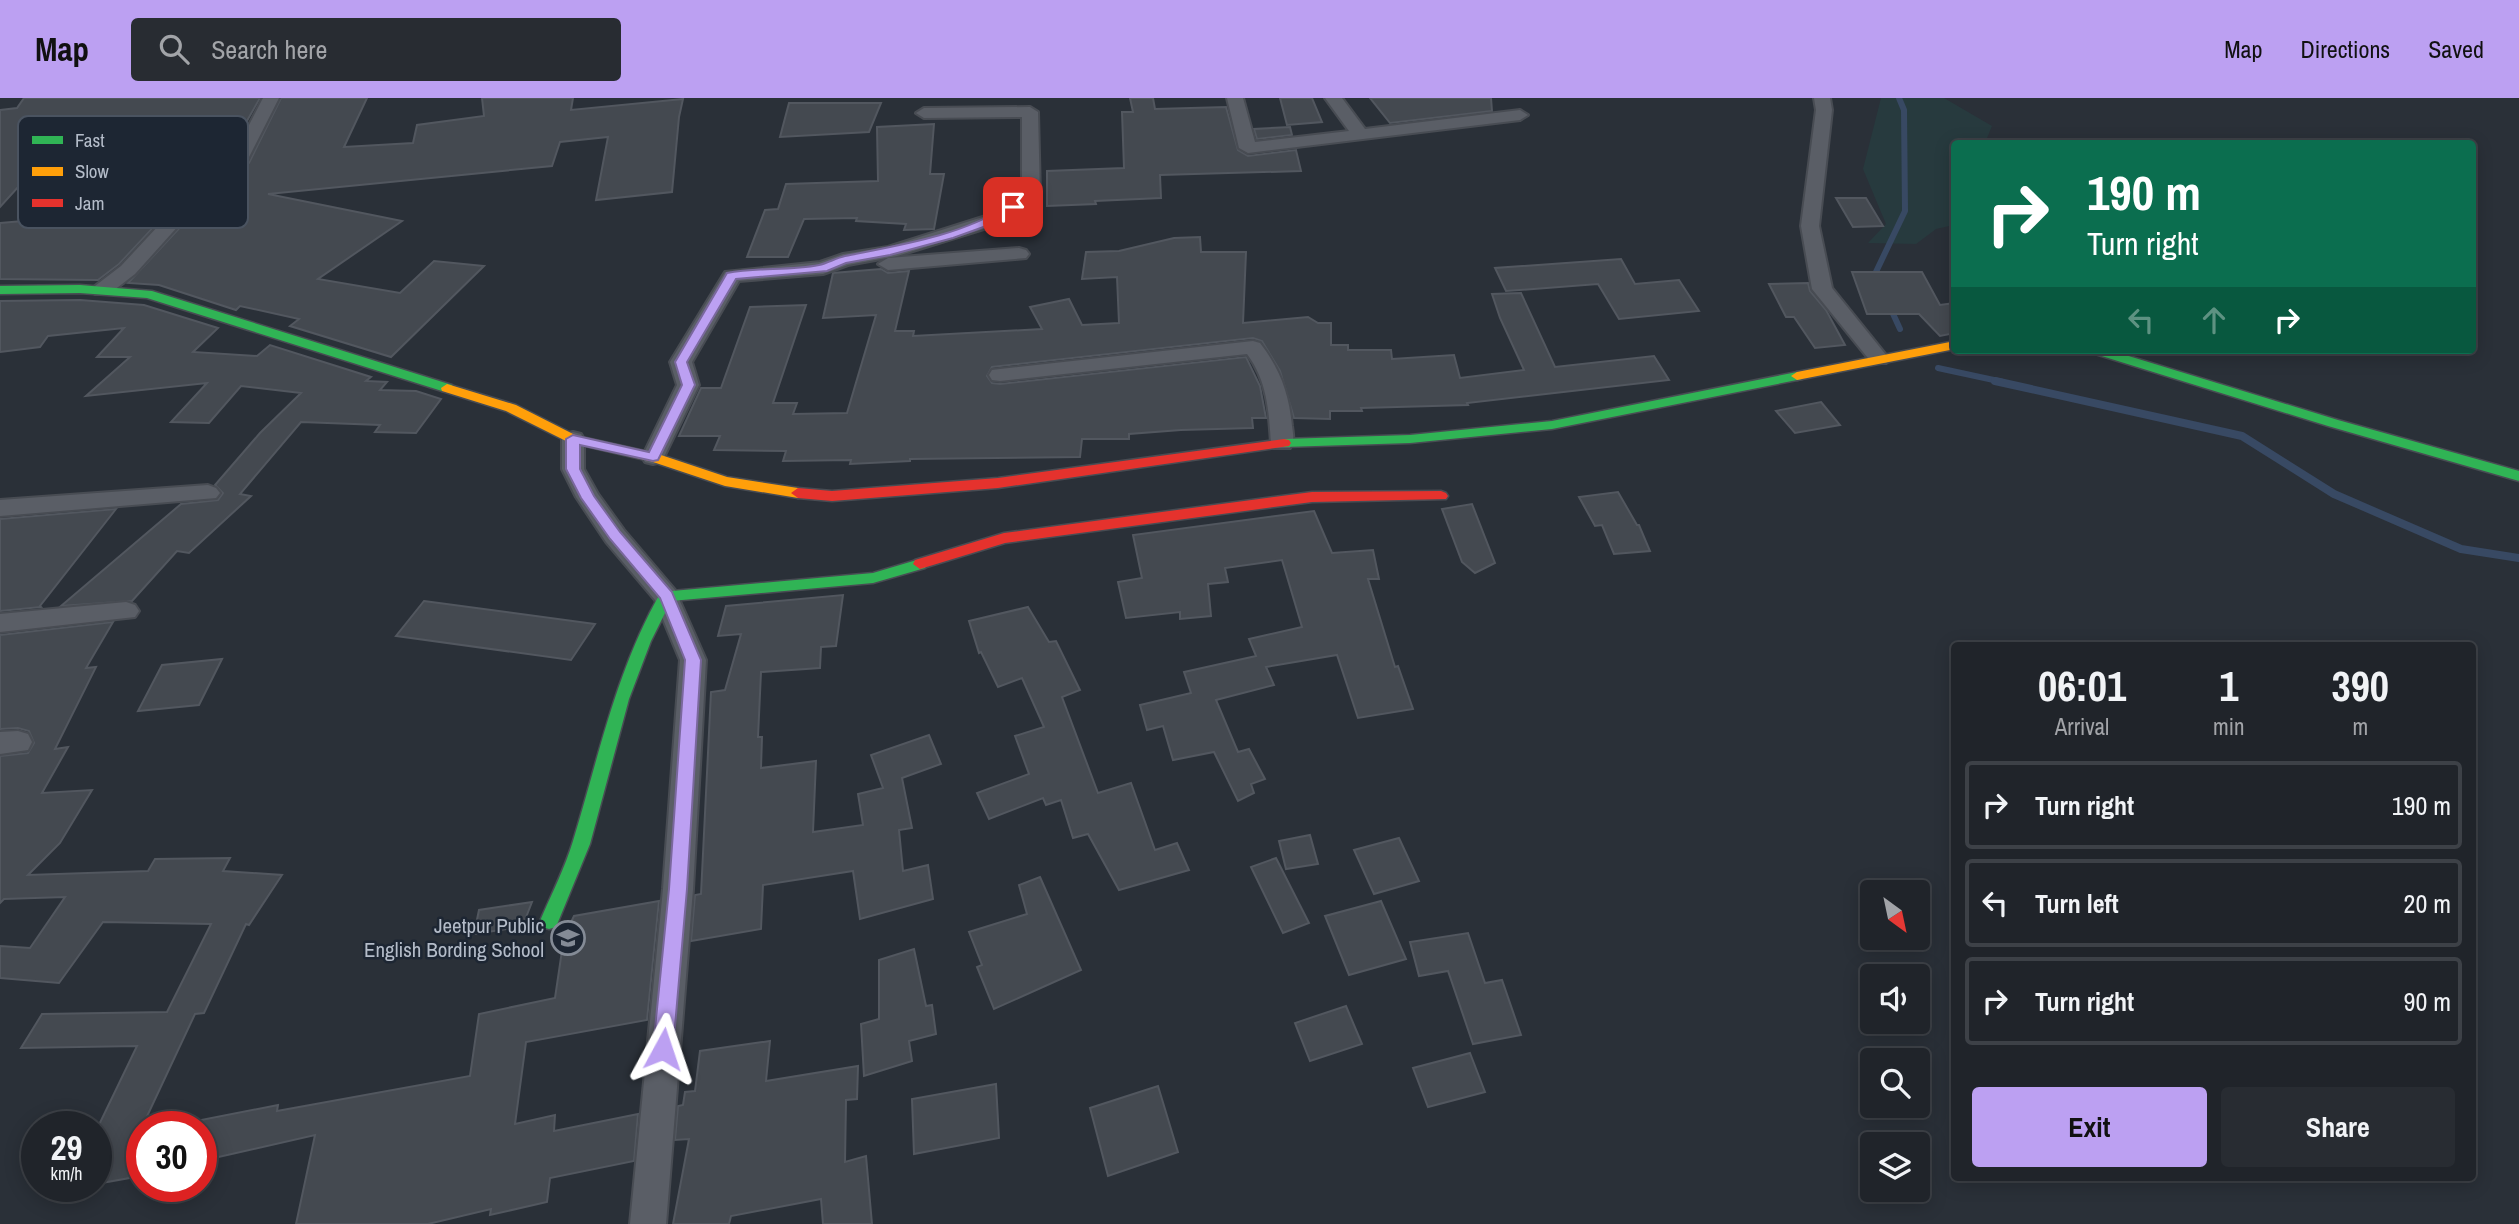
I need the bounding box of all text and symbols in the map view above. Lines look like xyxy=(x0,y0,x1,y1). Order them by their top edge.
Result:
search box xyxy=(131,18,621,81)
text: Map xyxy=(35,27,89,71)
icon: search xyxy=(155,30,193,68)
text: Search here xyxy=(211,32,327,67)
text: Map xyxy=(2224,33,2262,65)
text: Directions xyxy=(2300,33,2390,65)
text: Saved xyxy=(2428,33,2484,65)
legend xyxy=(18,116,248,228)
text: Fast xyxy=(75,127,105,153)
text: Slow xyxy=(75,158,110,184)
text: 190 m xyxy=(2087,159,2201,225)
icon: right xyxy=(1972,168,2063,259)
pin xyxy=(983,177,1043,237)
icon: arrive xyxy=(994,188,1032,226)
text: Jam xyxy=(75,190,104,216)
text: Turn right xyxy=(2087,222,2199,265)
icon: left xyxy=(2122,301,2160,339)
icon: ahead xyxy=(2195,301,2233,339)
icon: right xyxy=(2268,301,2306,339)
text: 06:01 xyxy=(2038,658,2126,714)
text: 1 xyxy=(2219,658,2238,714)
text: 390 xyxy=(2332,658,2389,714)
text: Arrival xyxy=(2055,711,2109,742)
text: min xyxy=(2213,711,2245,742)
text: m xyxy=(2352,711,2368,742)
icon: right xyxy=(1976,786,2014,824)
text: Turn right xyxy=(2035,788,2134,823)
text: 190 m xyxy=(2392,788,2451,823)
north arrow xyxy=(1860,880,1930,950)
map controls xyxy=(1860,880,1930,1202)
icon: left xyxy=(1976,884,2014,922)
text: Turn left xyxy=(2035,886,2119,921)
text: 20 m xyxy=(2404,886,2451,921)
place label: Jeetpur Public English Bording School xyxy=(364,911,544,964)
school or university icon: Jeetpur Public English Bording School xyxy=(549,919,587,957)
button: sound xyxy=(1860,964,1930,1034)
icon: right xyxy=(1976,982,2014,1020)
text: Turn right xyxy=(2035,984,2134,1019)
text: 90 m xyxy=(2404,984,2451,1019)
position arrow xyxy=(626,1012,700,1086)
button: search xyxy=(1860,1048,1930,1118)
button: Exit xyxy=(1972,1087,2207,1167)
button: Share xyxy=(2221,1087,2455,1167)
speed limit sign: 30 xyxy=(126,1111,217,1202)
text: 29 xyxy=(51,1124,82,1171)
button: layers xyxy=(1860,1132,1930,1202)
text: km/h xyxy=(51,1161,83,1186)

